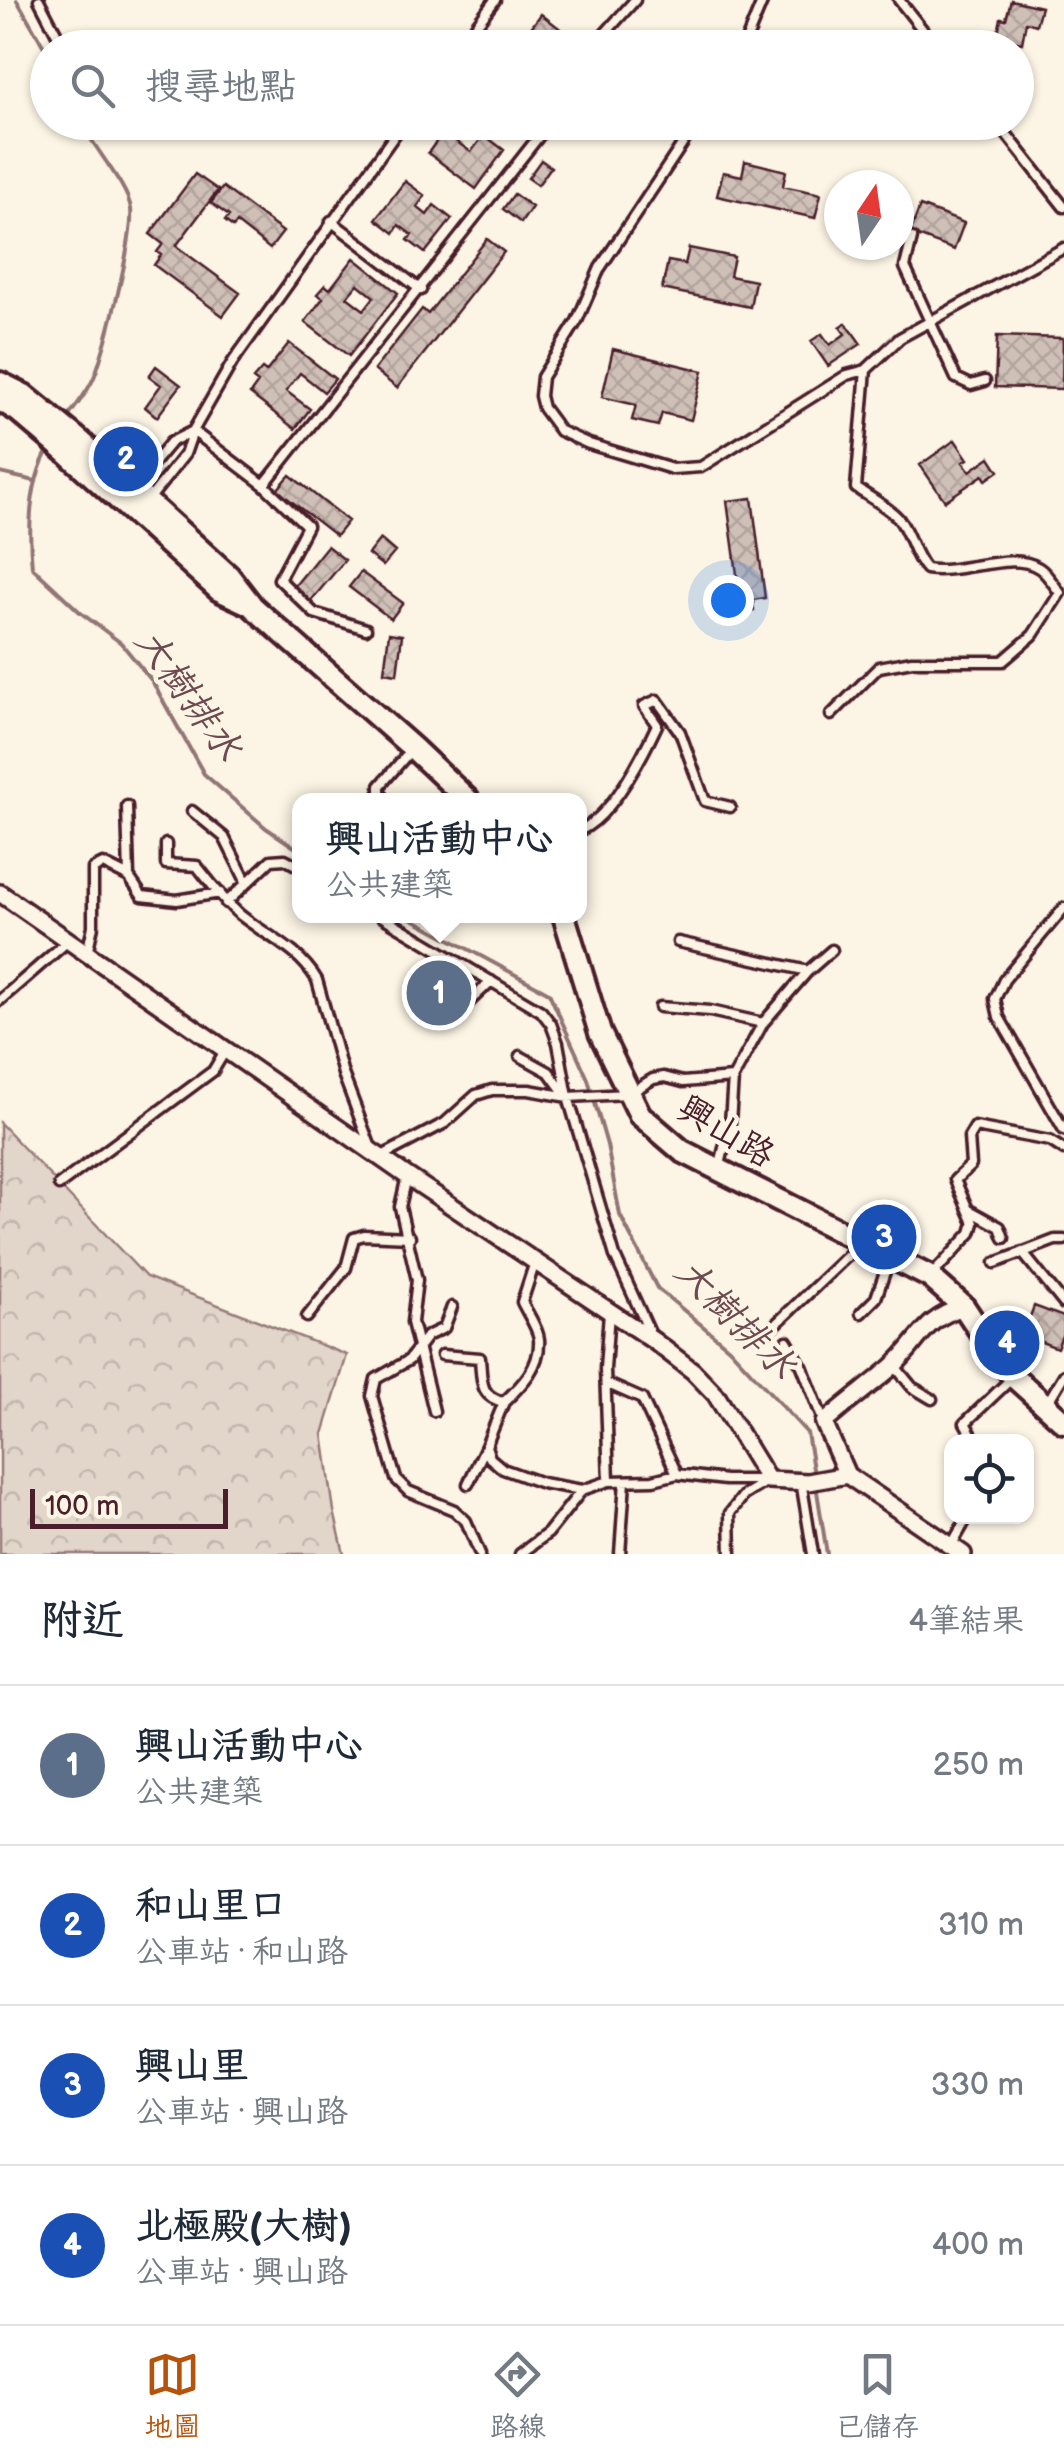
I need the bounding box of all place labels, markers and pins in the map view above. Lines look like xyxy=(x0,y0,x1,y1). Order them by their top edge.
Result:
pin: 2 xyxy=(94,422,158,496)
pin: 1 xyxy=(406,956,472,1030)
pin: 3 xyxy=(852,1200,916,1274)
pin: 4 xyxy=(974,1306,1040,1380)

